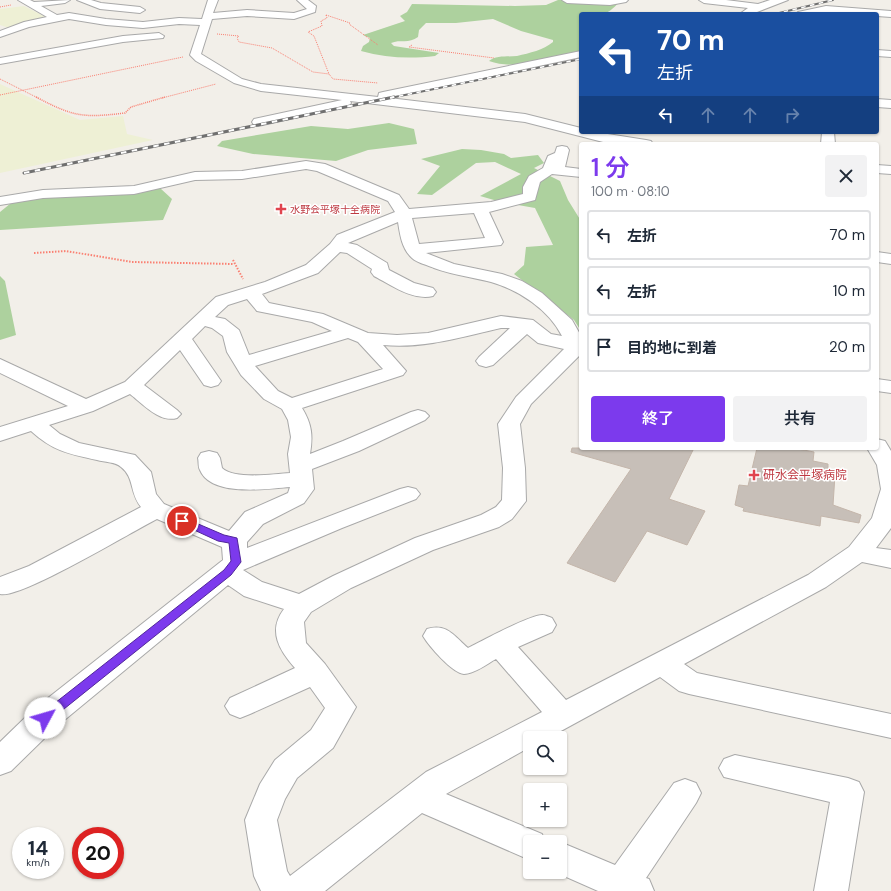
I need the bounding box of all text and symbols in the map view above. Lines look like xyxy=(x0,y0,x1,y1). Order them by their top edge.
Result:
text: 70 m xyxy=(657,22,725,59)
icon: left xyxy=(591,28,643,80)
text: 左折 xyxy=(657,61,693,85)
icon: left xyxy=(655,104,677,126)
icon: ahead xyxy=(697,104,719,126)
icon: ahead xyxy=(739,104,761,126)
icon: right xyxy=(781,104,803,126)
text: 1 分 xyxy=(591,152,629,183)
button: close xyxy=(825,155,867,197)
text: 100 m · 08:10 xyxy=(591,183,670,200)
marker: 水野会平塚十全病院 xyxy=(275,203,287,215)
place label: 水野会平塚十全病院 xyxy=(290,203,380,216)
icon: left xyxy=(593,224,615,246)
text: 70 m xyxy=(830,225,865,245)
text: 左折 xyxy=(627,226,657,246)
icon: left xyxy=(593,280,615,302)
text: 10 m xyxy=(833,281,865,301)
text: 左折 xyxy=(627,282,657,302)
icon: arrive xyxy=(593,336,615,358)
text: 20 m xyxy=(829,337,865,357)
text: 目的地に到着 xyxy=(627,338,717,358)
button: 終了 xyxy=(591,396,725,442)
button: 共有 xyxy=(733,396,867,442)
place label: 研水会平塚病院 xyxy=(763,467,847,483)
marker: 研水会平塚病院 xyxy=(748,469,760,481)
pin xyxy=(165,504,199,538)
icon: arrive xyxy=(171,510,193,532)
position arrow xyxy=(24,697,66,739)
map controls xyxy=(523,731,567,879)
button: search xyxy=(523,731,567,775)
button: + xyxy=(523,783,567,827)
speed limit sign: 20 xyxy=(72,827,124,879)
text: 14 xyxy=(28,835,48,861)
button: − xyxy=(523,835,567,879)
text: km/h xyxy=(26,856,50,869)

